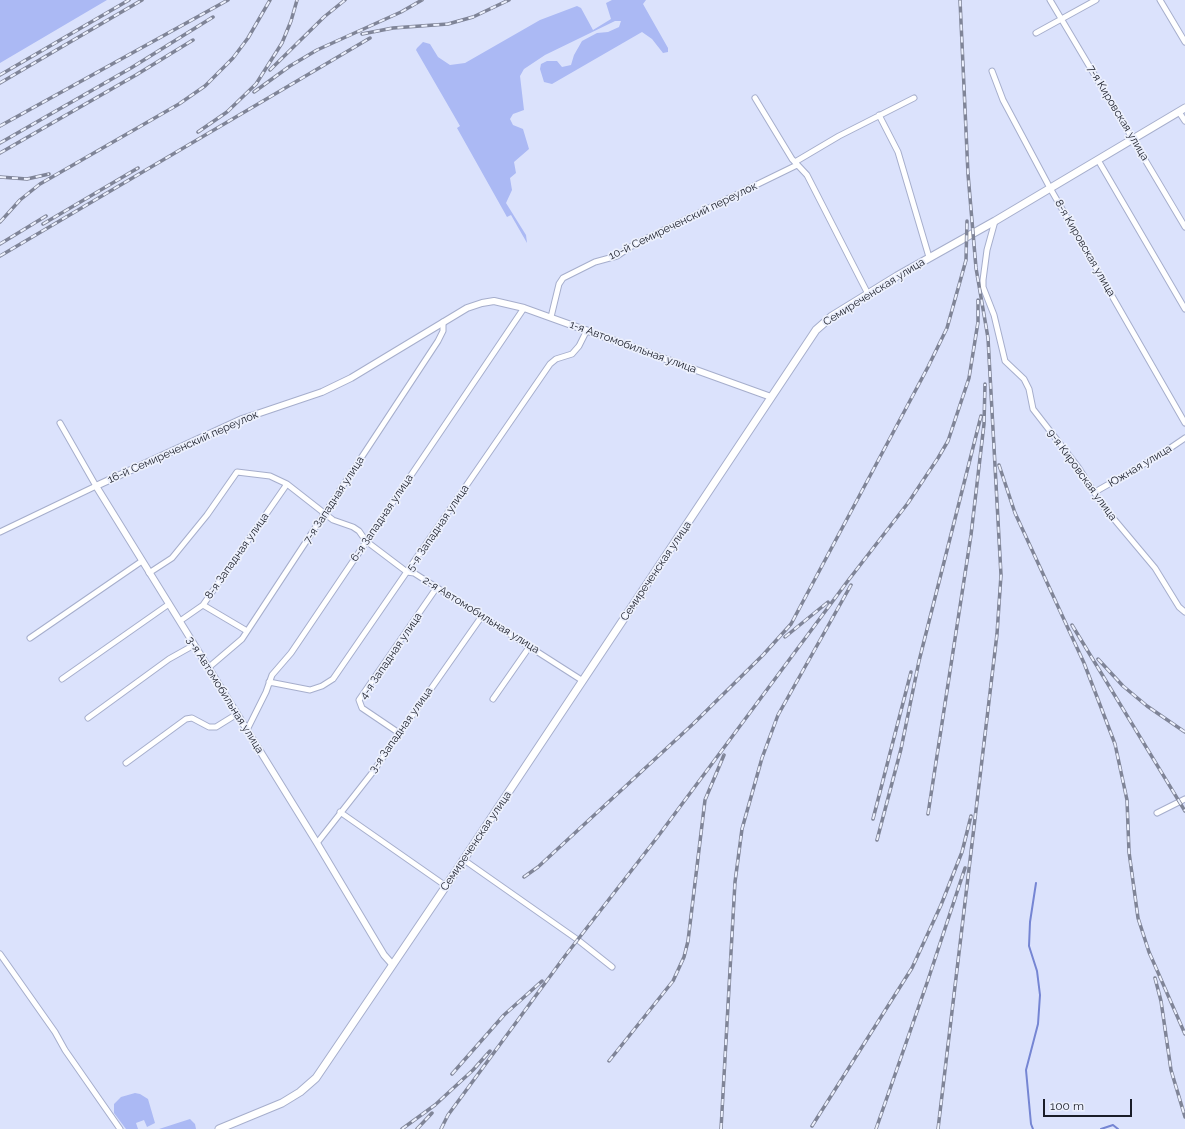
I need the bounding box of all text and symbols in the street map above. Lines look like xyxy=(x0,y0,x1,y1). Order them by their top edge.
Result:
street label: 7-я Кировская улица xyxy=(1084,63,1152,163)
street label: 10-й Семиреченский переулок xyxy=(607,179,759,263)
street label: 8-я Кировская улица xyxy=(1052,197,1118,299)
street label: Семиреченская улица xyxy=(821,255,927,329)
street label: 1-я Автомобильная улица xyxy=(568,318,698,376)
street label: 16-й Семиреченский переулок xyxy=(106,408,260,486)
street label: 9-я Кировская улица xyxy=(1044,427,1120,523)
street label: Южная улица xyxy=(1106,442,1174,490)
street label: 7-я Западная улица xyxy=(301,454,367,546)
street label: 6-я Западная улица xyxy=(348,472,416,564)
street label: 5-я Западная улица xyxy=(404,482,472,574)
street label: 8-я Западная улица xyxy=(202,510,272,602)
street label: Семиреченская улица xyxy=(618,519,694,623)
street label: 2-я Автомобильная улица xyxy=(420,574,542,656)
street label: 4-я Западная улица xyxy=(357,610,425,702)
street label: 3-я Автомобильная улица xyxy=(184,634,266,756)
street label: 3-я Западная улица xyxy=(366,685,436,775)
street label: Семиреченская улица xyxy=(438,789,514,893)
scale bar xyxy=(1045,1091,1134,1117)
text: 100 m xyxy=(1050,1099,1084,1113)

